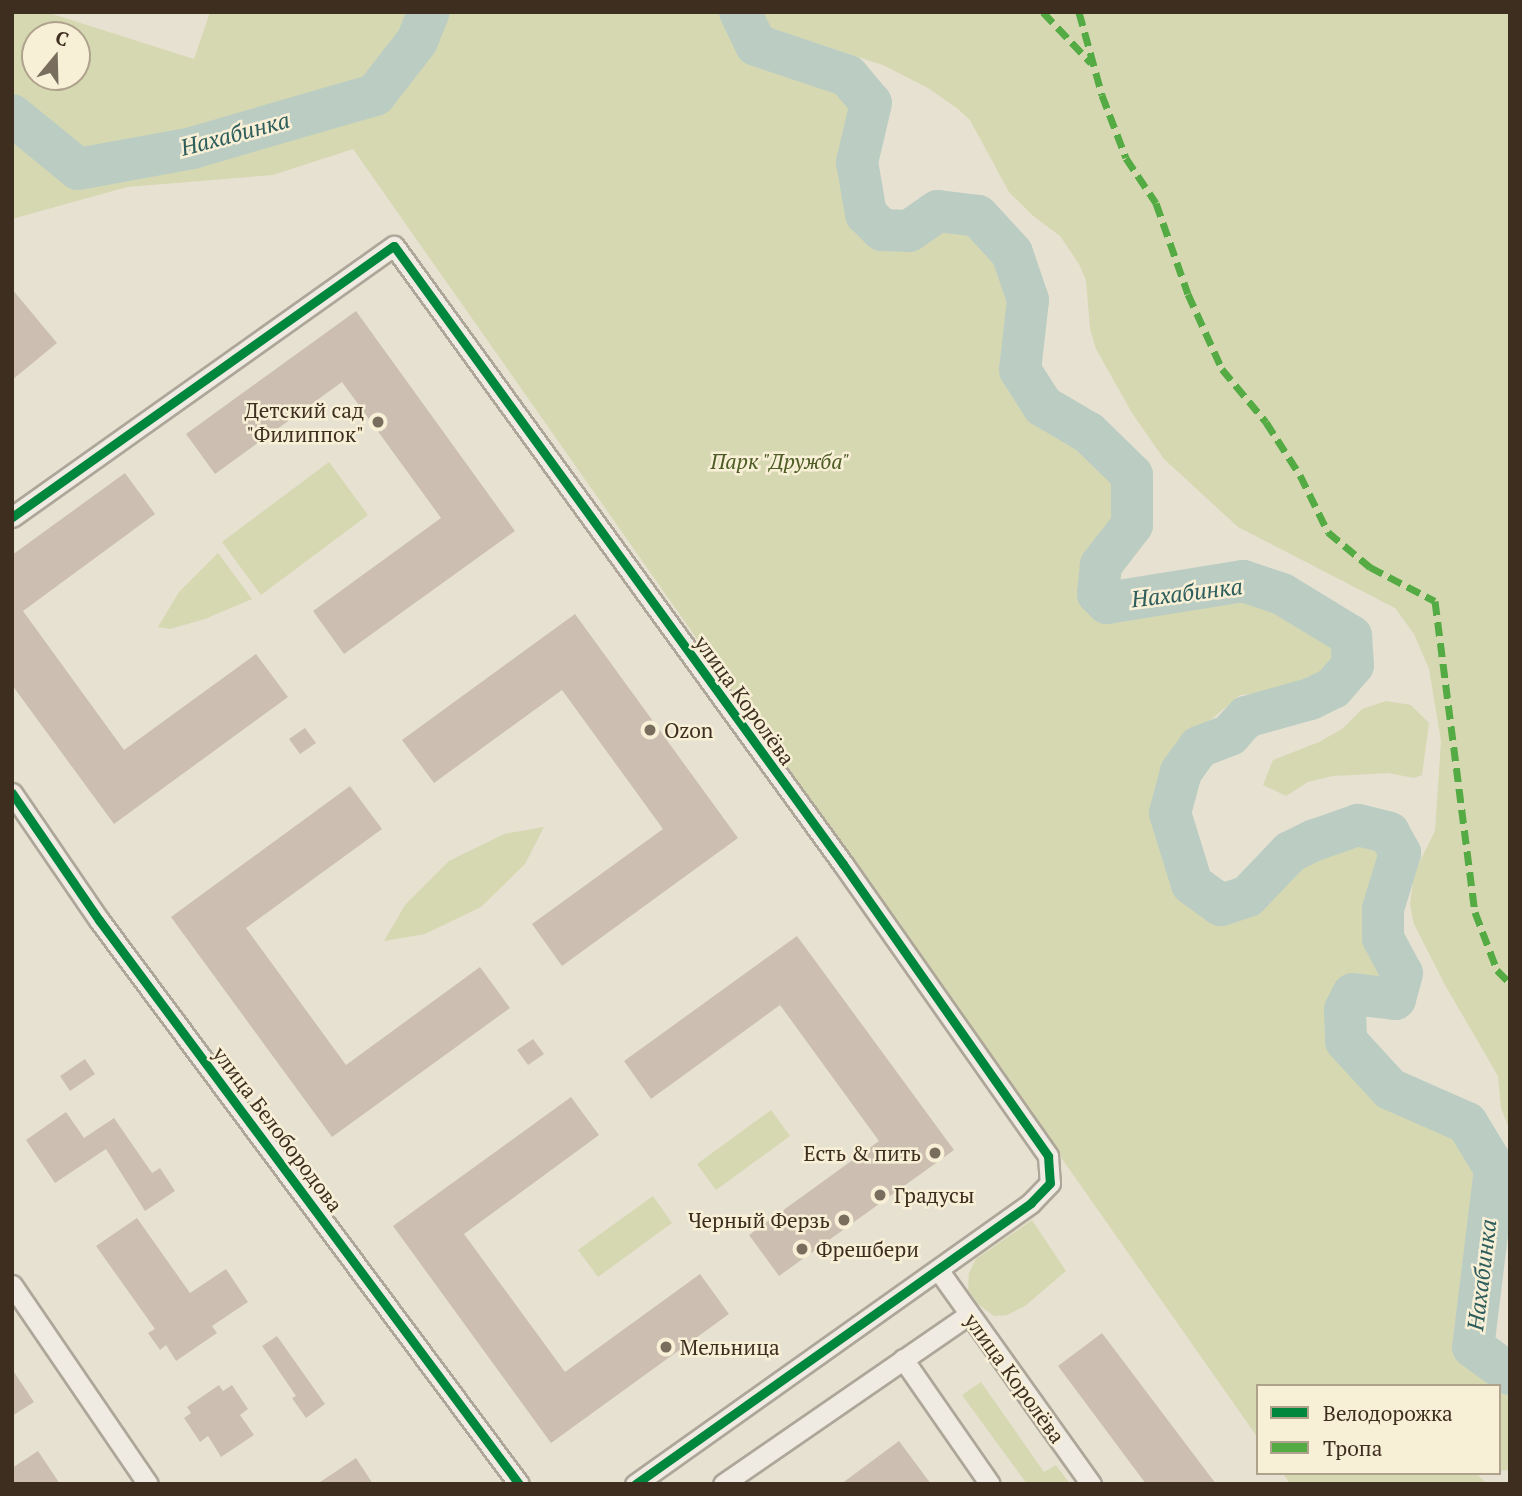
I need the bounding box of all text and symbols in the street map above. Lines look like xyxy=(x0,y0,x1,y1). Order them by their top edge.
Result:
north arrow xyxy=(21,21,91,91)
text: С xyxy=(52,24,72,51)
water label: Нахабинка xyxy=(177,106,293,162)
place label: Детский сад "Филиппок" xyxy=(245,397,364,447)
marker: Детский сад "Филиппок" xyxy=(370,414,386,430)
park label: Парк "Дружба" xyxy=(710,448,850,474)
water label: Нахабинка xyxy=(1130,572,1244,614)
street label: улица Королёва xyxy=(690,630,800,770)
place label: Ozon xyxy=(664,717,713,743)
marker: Ozon xyxy=(642,722,658,738)
street label: улица Белобородова xyxy=(208,1042,348,1216)
place label: Есть & пить xyxy=(803,1140,921,1166)
marker: Есть & пить xyxy=(927,1145,943,1161)
place label: Градусы xyxy=(894,1182,974,1208)
marker: Градусы xyxy=(872,1187,888,1203)
place label: Черный Ферзь xyxy=(688,1207,830,1233)
marker: Черный Ферзь xyxy=(836,1212,852,1228)
water label: Нахабинка xyxy=(1461,1218,1503,1332)
place label: Фрешбери xyxy=(816,1236,919,1262)
marker: Фрешбери xyxy=(794,1241,810,1257)
street label: улица Королёва xyxy=(960,1308,1070,1448)
place label: Мельница xyxy=(680,1334,780,1360)
marker: Мельница xyxy=(658,1339,674,1355)
legend xyxy=(1256,1384,1501,1475)
text: Велодорожка xyxy=(1323,1399,1453,1427)
text: Тропа xyxy=(1323,1434,1382,1462)

